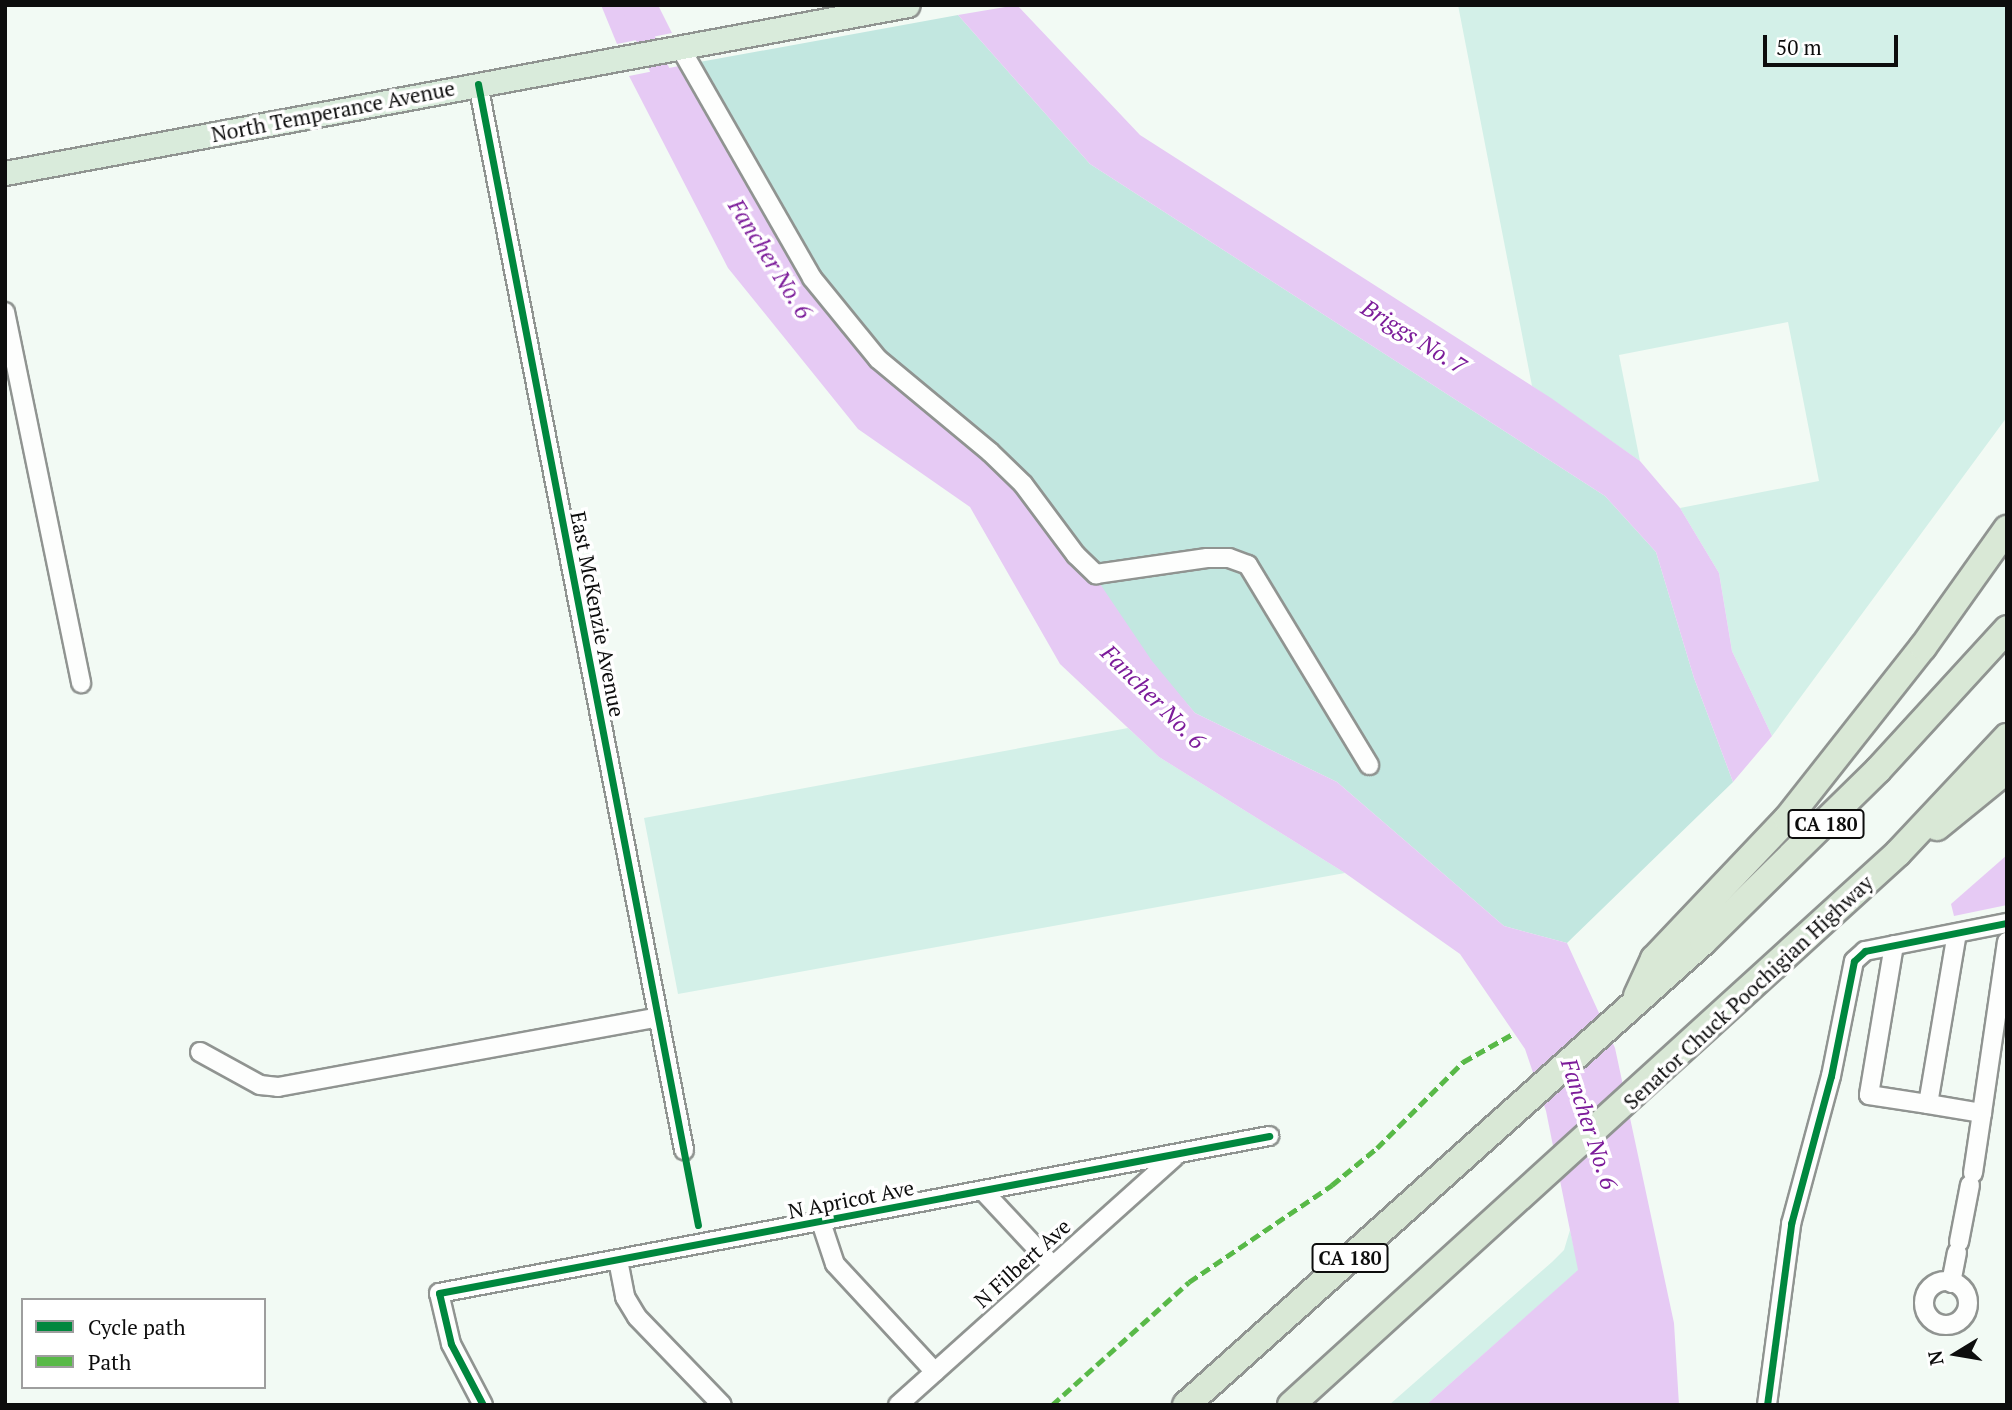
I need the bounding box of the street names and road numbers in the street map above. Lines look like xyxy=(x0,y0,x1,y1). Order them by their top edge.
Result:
street label: North Temperance Avenue xyxy=(209,75,457,147)
street label: East McKenzie Avenue xyxy=(566,509,630,719)
road number: CA 180 xyxy=(1786,808,1866,839)
street label: Senator Chuck Poochigian Highway xyxy=(1618,870,1878,1114)
street label: N Apricot Ave xyxy=(786,1174,916,1224)
street label: N Filbert Ave xyxy=(969,1213,1075,1313)
road number: CA 180 xyxy=(1310,1242,1390,1274)

